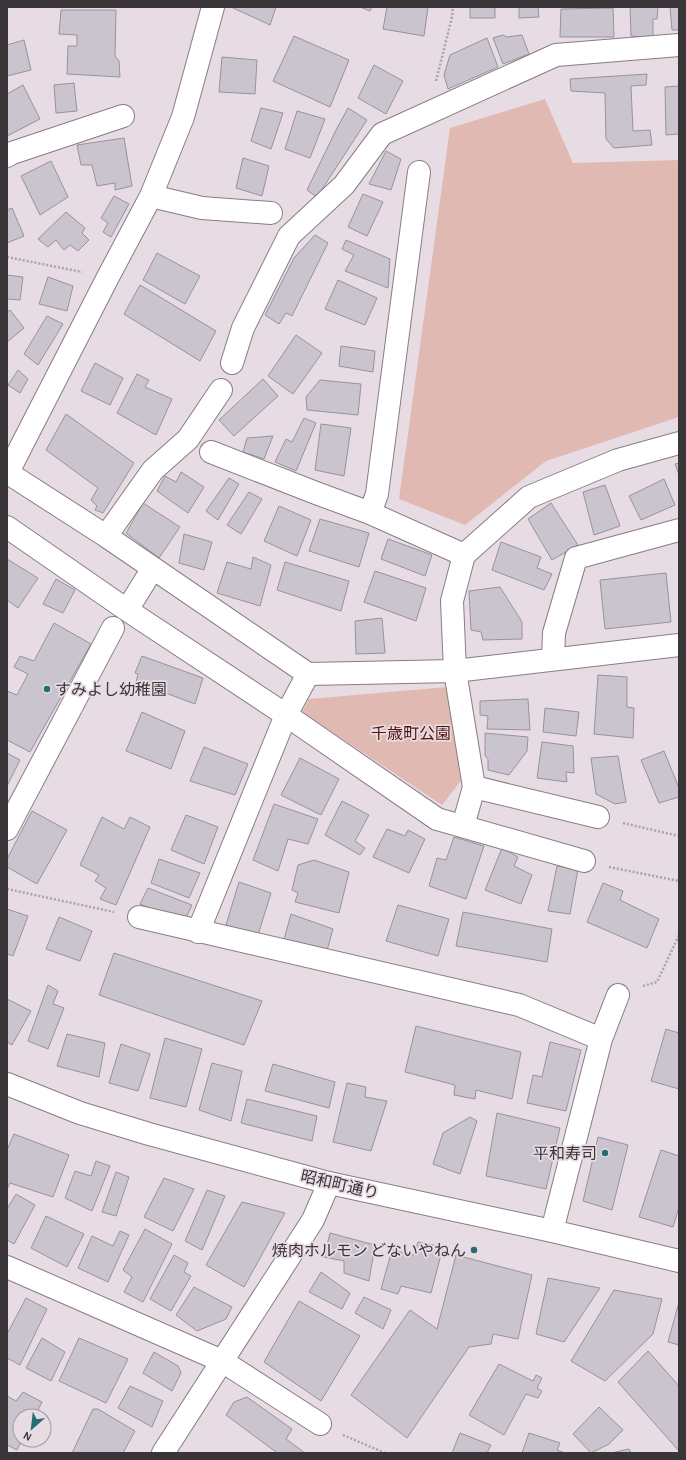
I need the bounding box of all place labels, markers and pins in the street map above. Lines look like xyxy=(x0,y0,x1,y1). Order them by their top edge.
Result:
place label: すみよし幼稚園 xyxy=(55,681,167,698)
marker: すみよし幼稚園 xyxy=(42,684,52,694)
place label: 平和寿司 xyxy=(533,1145,597,1162)
marker: 平和寿司 xyxy=(600,1148,610,1158)
place label: 焼肉ホルモン どないやねん xyxy=(272,1242,466,1259)
marker: 焼肉ホルモン どないやねん xyxy=(469,1245,479,1255)

